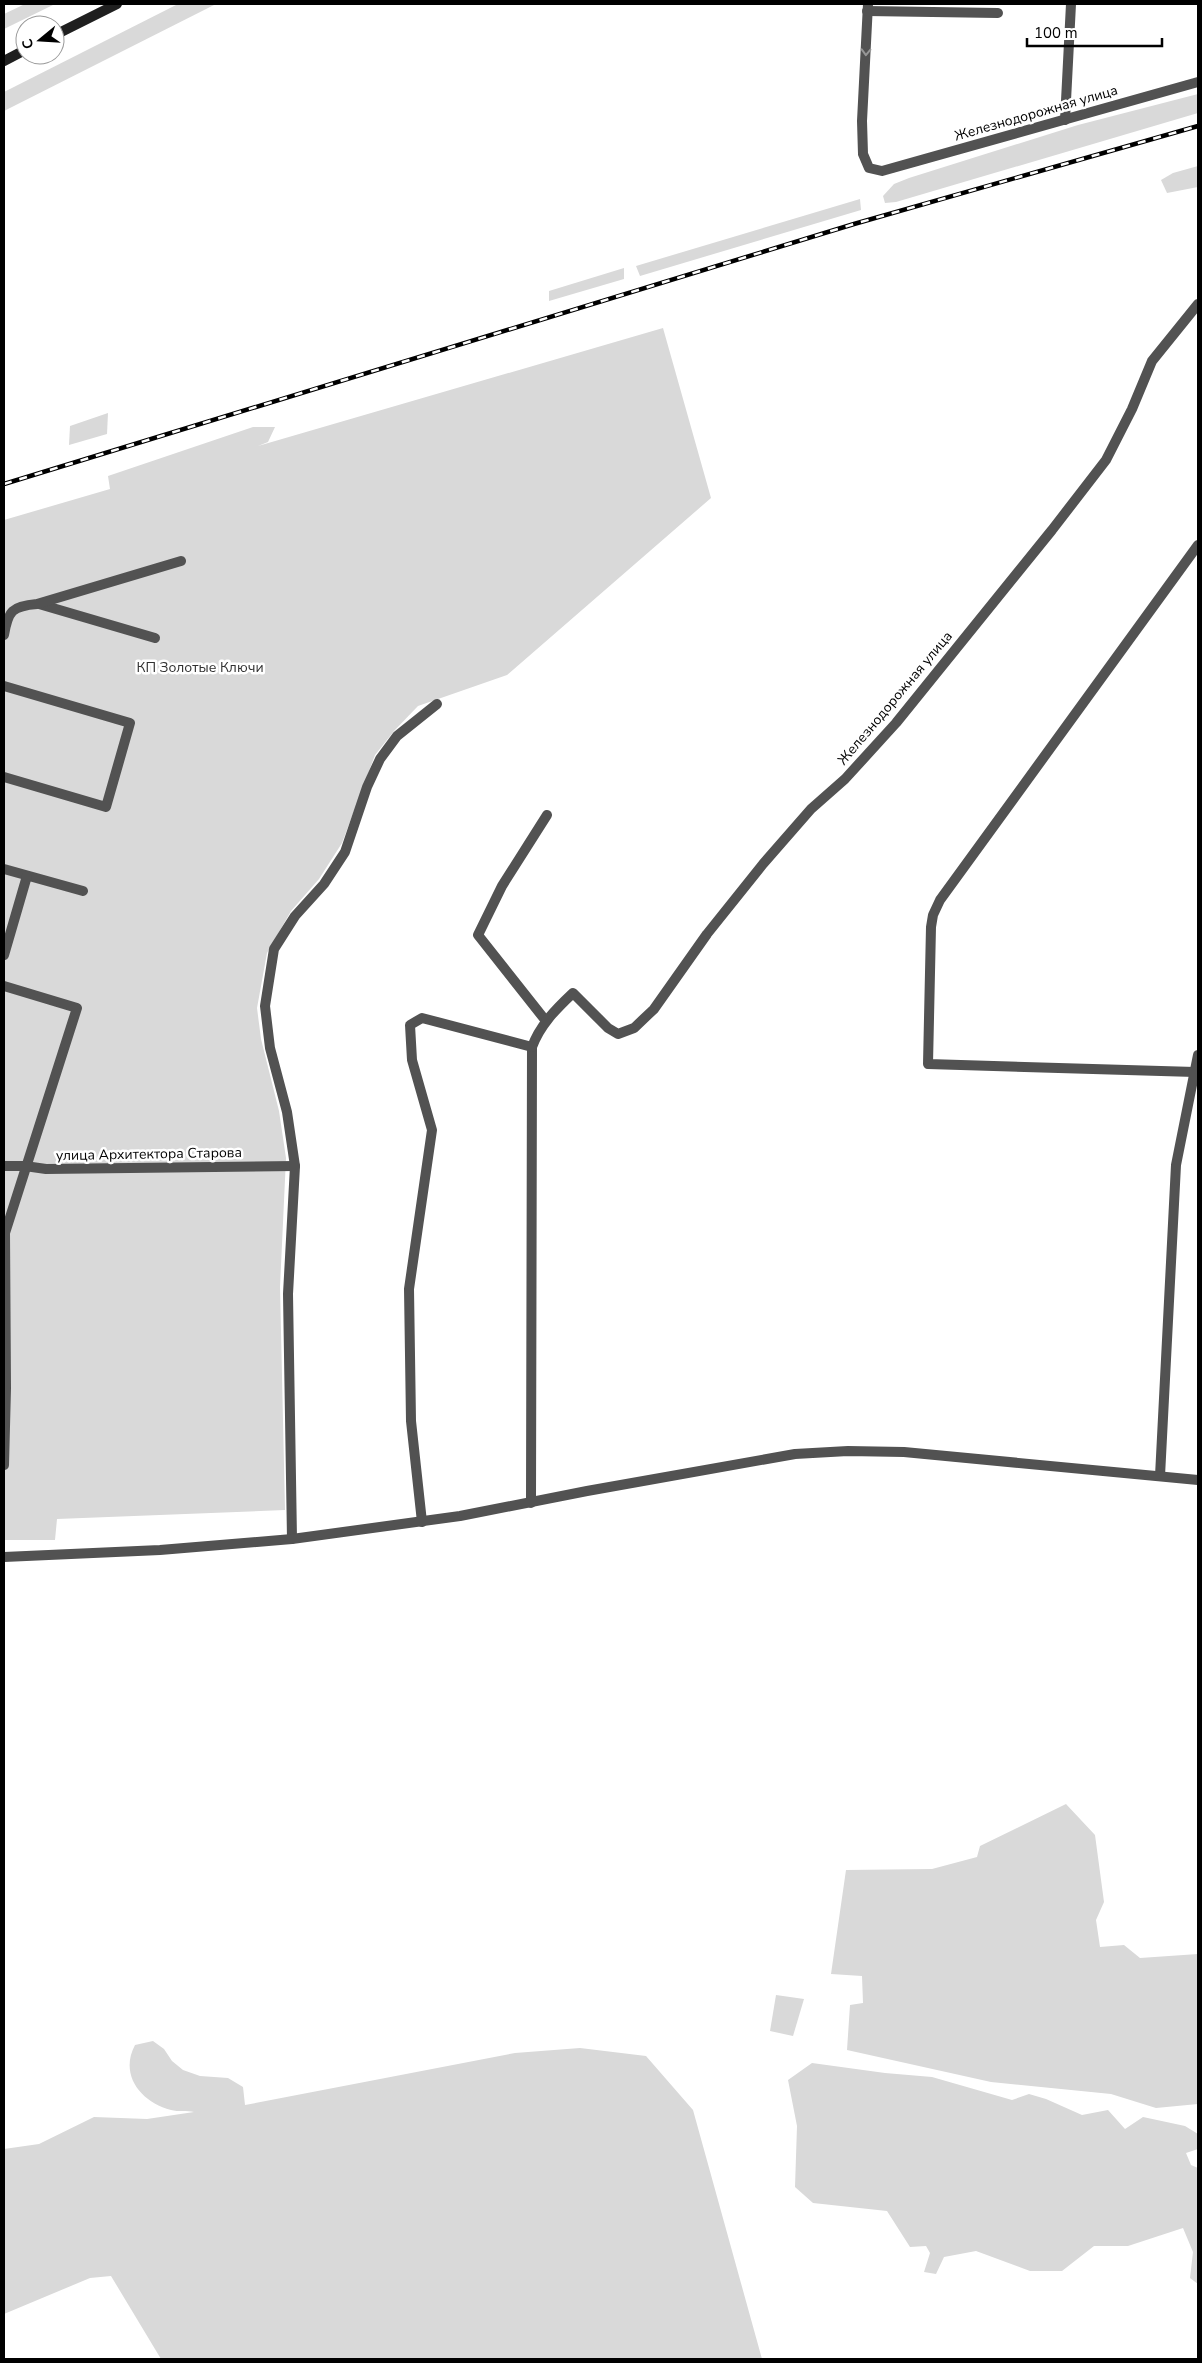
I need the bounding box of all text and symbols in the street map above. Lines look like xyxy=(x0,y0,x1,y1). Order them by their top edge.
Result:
north arrow xyxy=(15,15,65,65)
scale bar xyxy=(1027,15,1162,47)
text: 100 m xyxy=(1034,23,1078,43)
text: С xyxy=(17,36,39,51)
one-way arrow xyxy=(861,49,871,57)
street label: Железнодорожная улица xyxy=(952,81,1120,145)
street label: Железнодорожная улица xyxy=(833,627,957,769)
park label: КП Золотые Ключи xyxy=(136,658,264,677)
street label: улица Архитектора Старова xyxy=(56,1143,242,1165)

